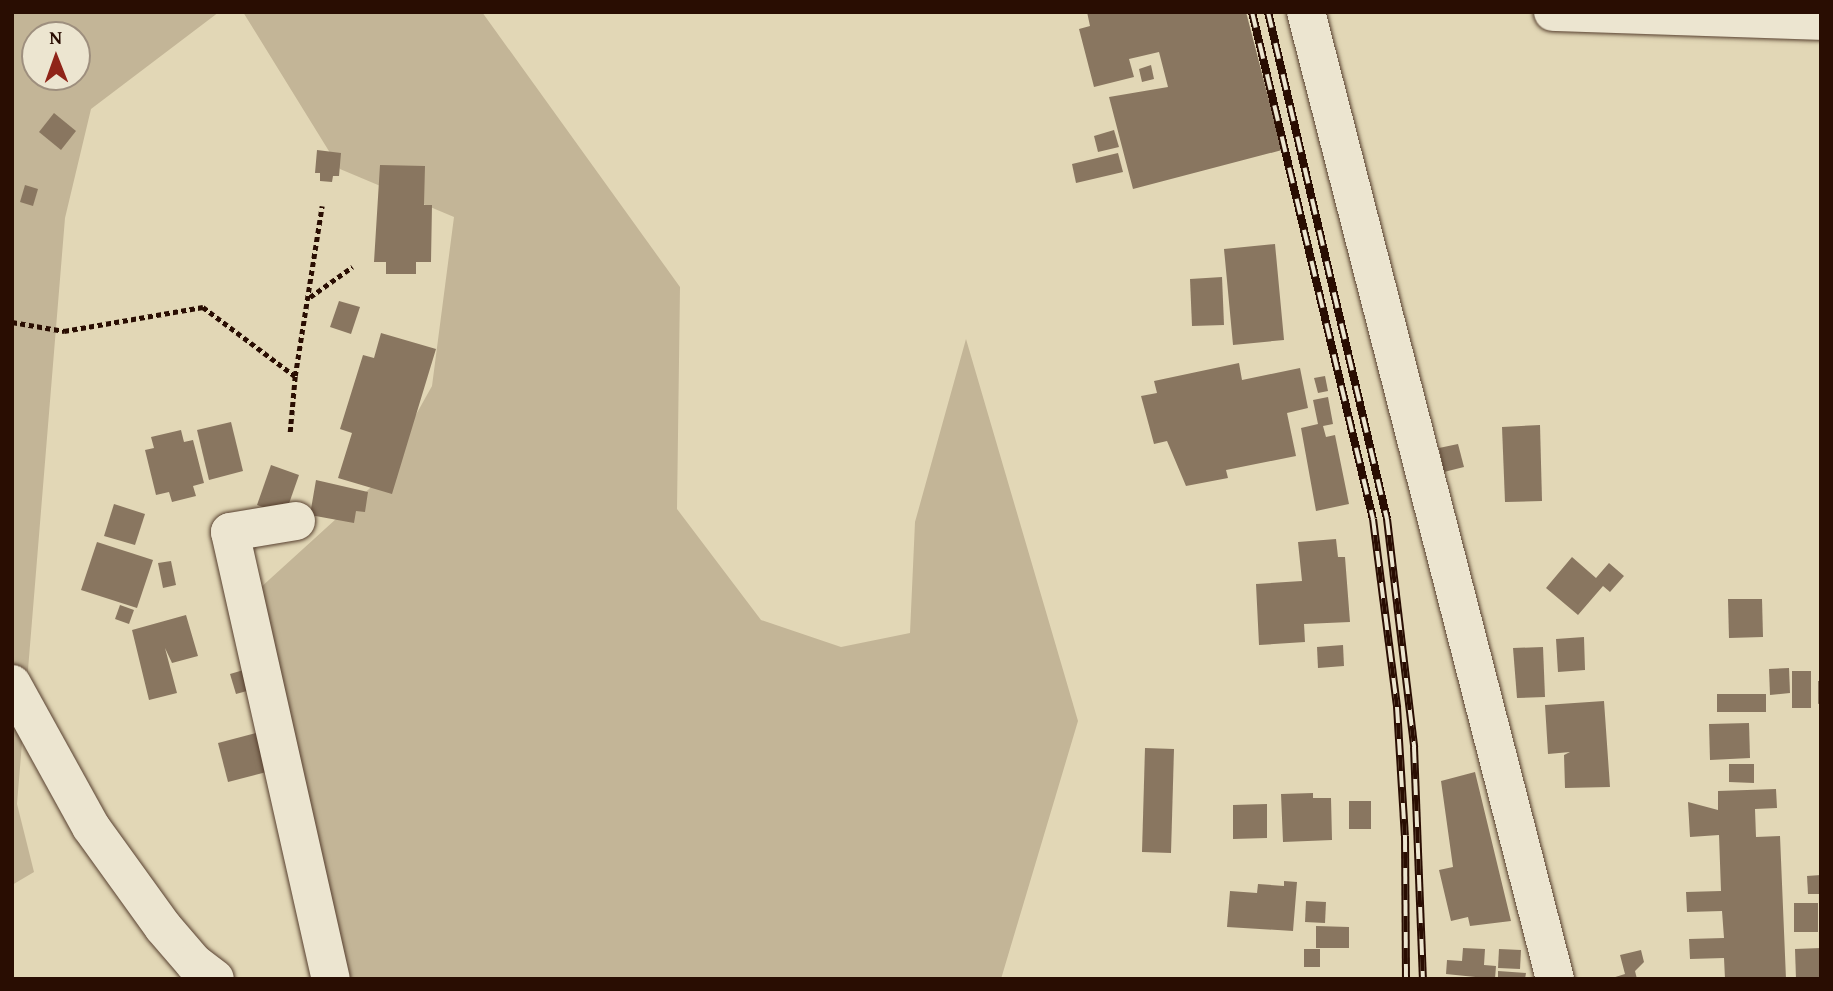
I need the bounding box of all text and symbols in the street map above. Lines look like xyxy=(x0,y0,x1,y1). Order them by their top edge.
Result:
north arrow xyxy=(21,21,91,91)
text: N xyxy=(49,23,62,51)

